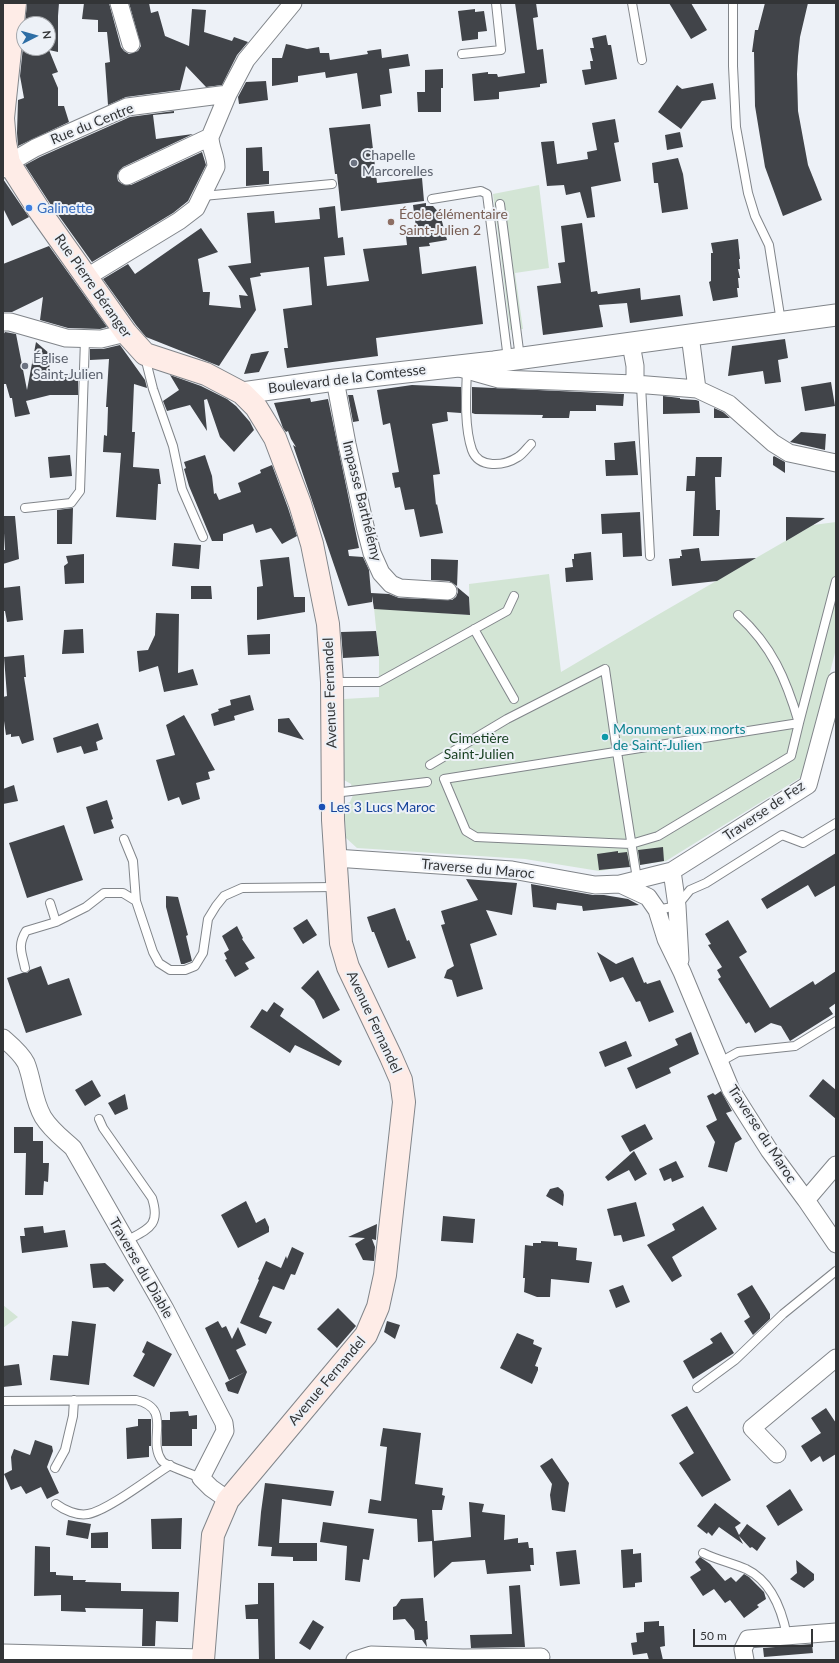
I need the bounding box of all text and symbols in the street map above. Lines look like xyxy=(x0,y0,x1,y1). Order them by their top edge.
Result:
north arrow xyxy=(16,16,56,56)
text: N xyxy=(41,30,54,40)
street label: Rue du Centre xyxy=(48,100,136,148)
place label: Chapelle Marcorelles xyxy=(362,147,433,180)
marker: Chapelle Marcorelles xyxy=(349,158,359,168)
place label: Galinette xyxy=(37,200,93,216)
marker: Galinette xyxy=(24,203,34,213)
place label: École élémentaire Saint-Julien 2 xyxy=(399,206,508,238)
marker: École élémentaire Saint-Julien 2 xyxy=(386,217,396,227)
street label: Rue Pierre Béranger xyxy=(51,231,135,341)
place label: Église Saint-Julien xyxy=(33,350,103,382)
marker: Église Saint-Julien xyxy=(20,361,30,371)
street label: Boulevard de la Comtesse xyxy=(267,361,427,397)
street label: Impasse Barthélémy xyxy=(339,439,385,563)
street label: Avenue Fernandel xyxy=(320,637,340,749)
place label: Monument aux morts de Saint-Julien xyxy=(613,721,746,754)
park label: Cimetière Saint-Julien xyxy=(444,730,514,762)
marker: Monument aux morts de Saint-Julien xyxy=(600,732,610,742)
street label: Traverse de Fez xyxy=(720,778,808,844)
place label: Les 3 Lucs Maroc xyxy=(330,799,436,815)
marker: Les 3 Lucs Maroc xyxy=(317,802,327,812)
street label: Traverse du Maroc xyxy=(421,856,535,882)
street label: Avenue Fernandel xyxy=(343,968,405,1076)
street label: Traverse du Maroc xyxy=(724,1082,800,1186)
street label: Traverse du Diable xyxy=(105,1215,177,1321)
street label: Avenue Fernandel xyxy=(285,1333,369,1429)
scale bar xyxy=(695,1621,815,1647)
text: 50 m xyxy=(700,1628,727,1643)

